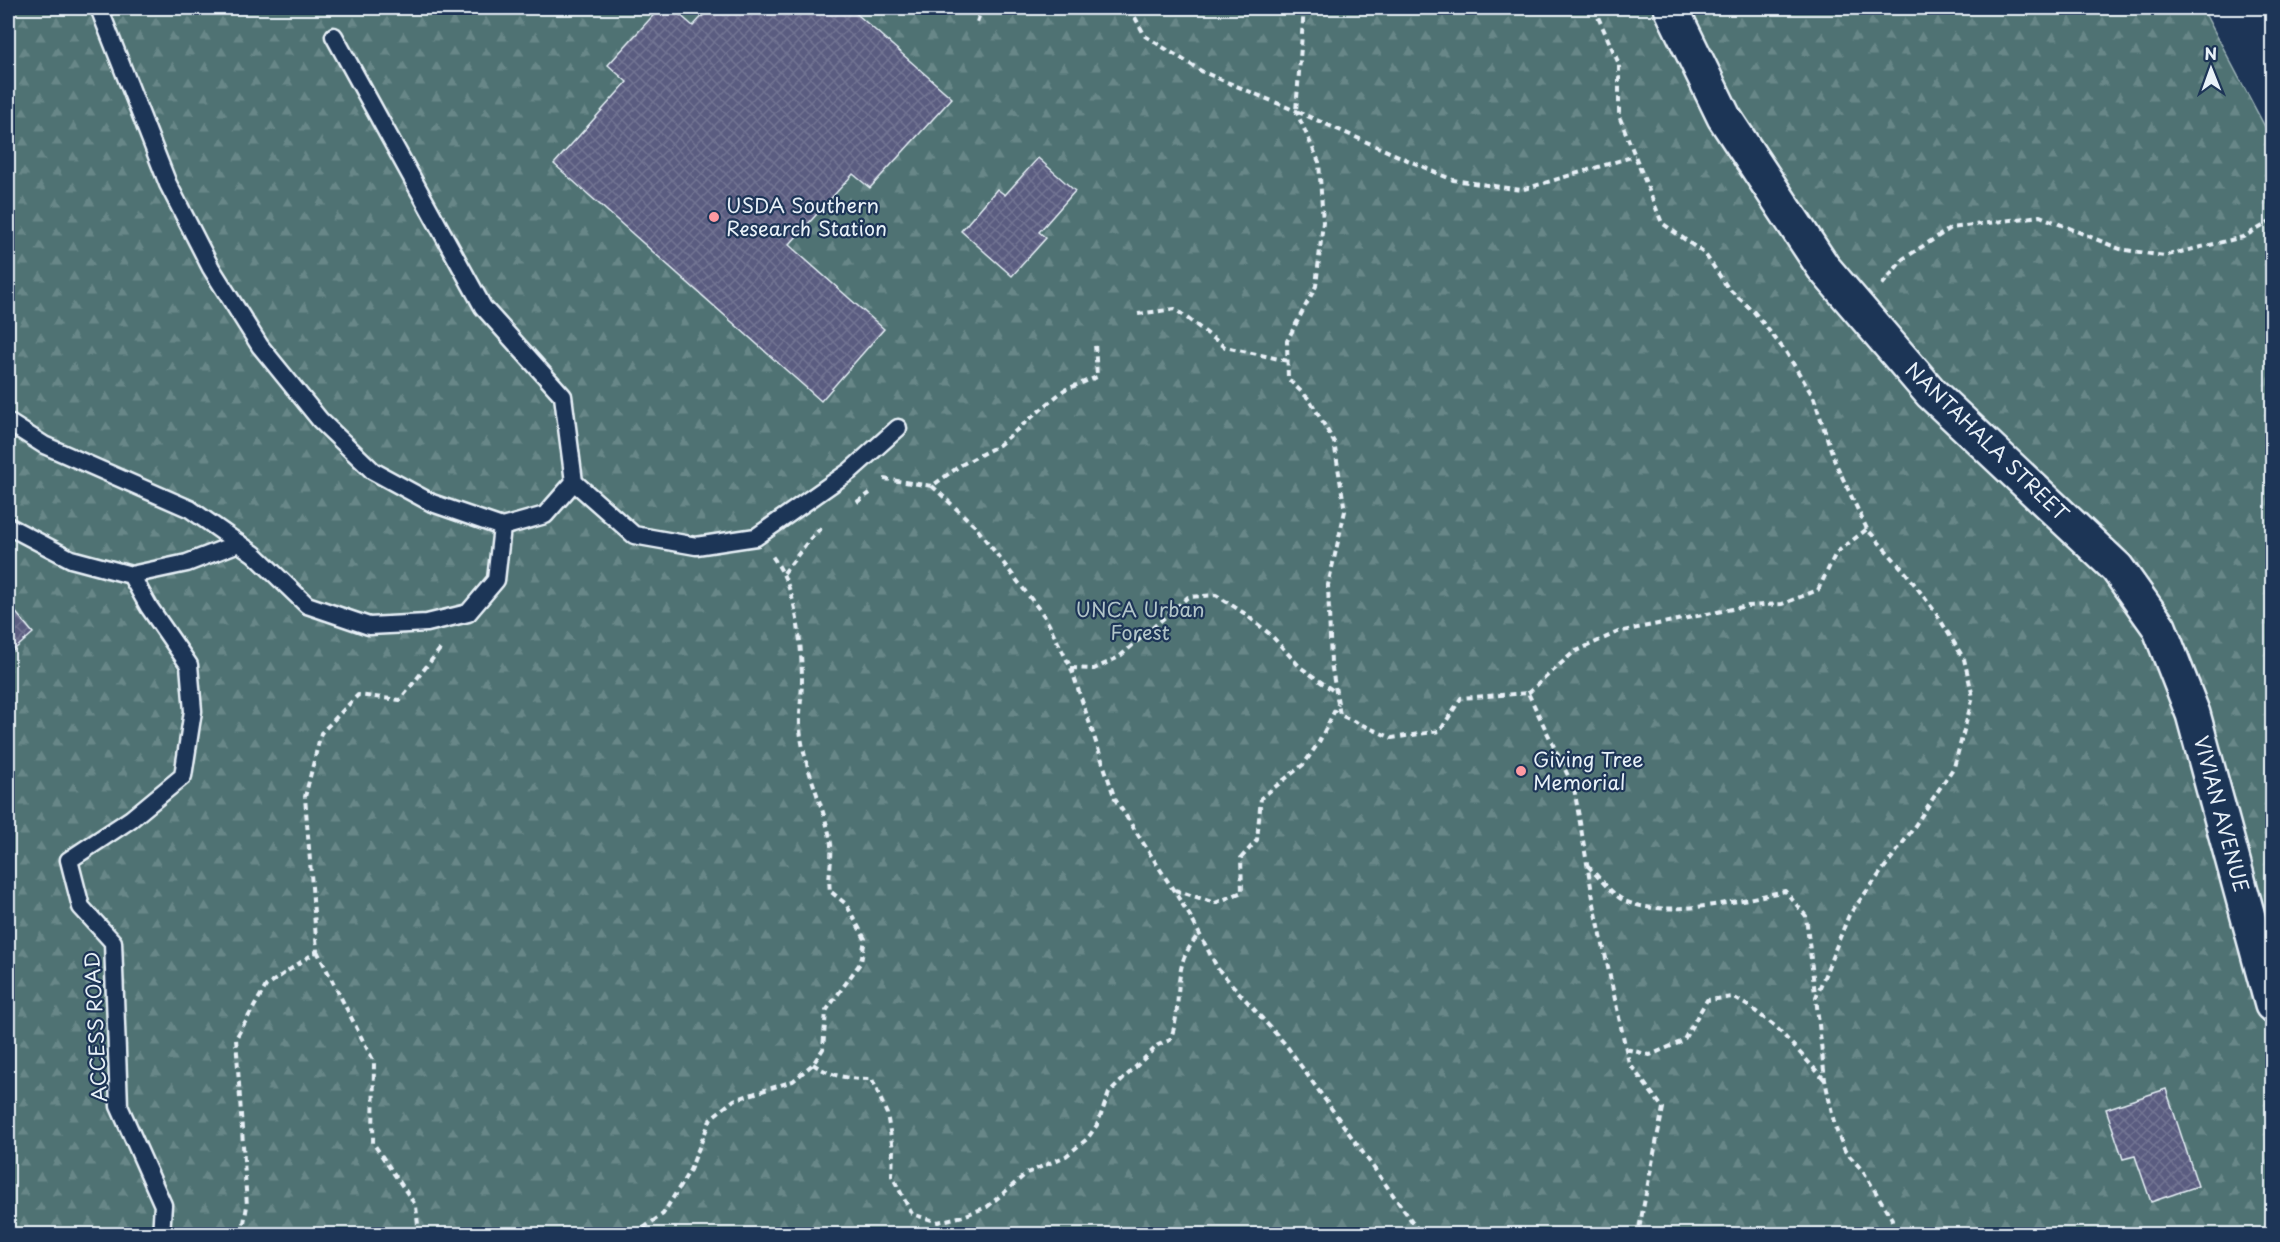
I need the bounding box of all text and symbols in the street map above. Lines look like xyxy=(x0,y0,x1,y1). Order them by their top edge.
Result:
north arrow xyxy=(2181,39,2241,99)
text: N xyxy=(2204,41,2217,65)
place label: USDA Southern Research Station xyxy=(726,190,887,243)
marker: USDA Southern Research Station xyxy=(707,210,721,224)
street label: NANTAHALA STREET xyxy=(1899,355,2076,528)
park label: UNCA Urban Forest xyxy=(1076,594,1204,647)
street label: VIVIAN AVENUE xyxy=(2187,732,2257,895)
place label: Giving Tree Memorial xyxy=(1533,744,1643,797)
marker: Giving Tree Memorial xyxy=(1514,764,1528,778)
street label: ACCESS ROAD xyxy=(76,951,114,1103)

